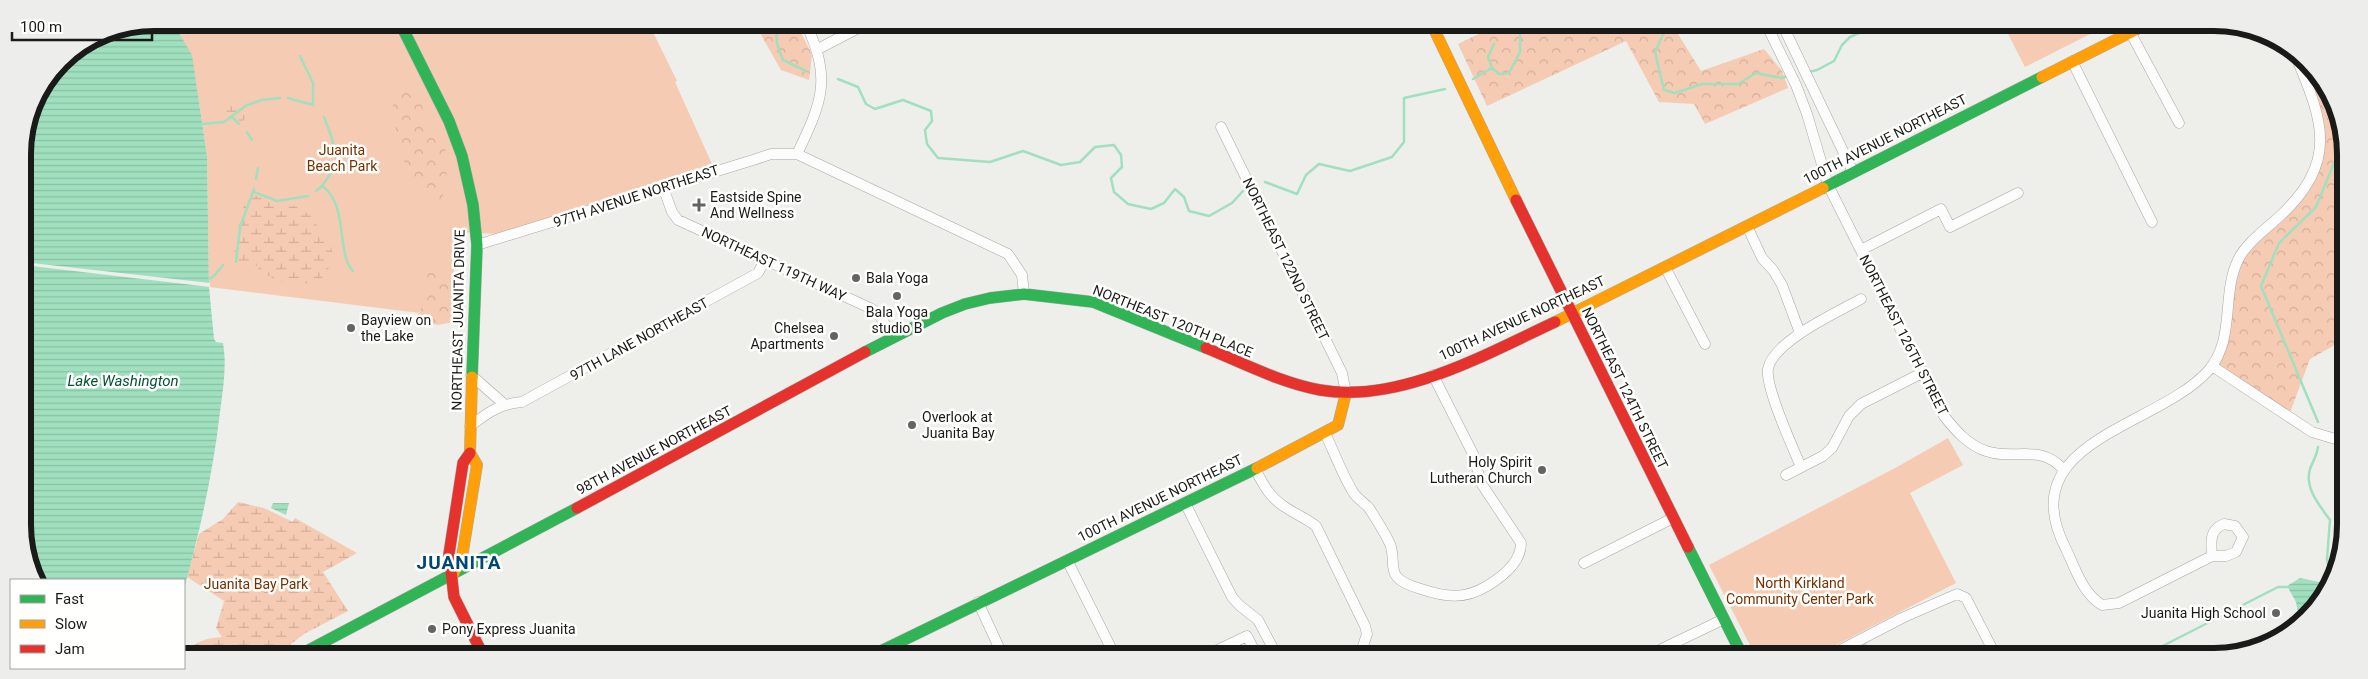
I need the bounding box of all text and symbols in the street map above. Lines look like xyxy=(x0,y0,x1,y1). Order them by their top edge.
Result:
scale bar xyxy=(12,10,152,42)
text: 100 m xyxy=(20,18,62,36)
street label: 100TH AVENUE NORTHEAST xyxy=(1801,90,1970,187)
park label: Juanita Beach Park xyxy=(307,142,378,174)
street label: 97TH AVENUE NORTHEAST xyxy=(551,161,721,230)
street label: NORTHEAST 122ND STREET xyxy=(1240,175,1333,344)
place label: Eastside Spine And Wellness xyxy=(710,189,802,221)
marker: Eastside Spine And Wellness xyxy=(692,198,706,212)
street label: NORTHEAST 119TH WAY xyxy=(699,223,849,305)
street label: NORTHEAST JUANITA DRIVE xyxy=(448,229,468,411)
street label: NORTHEAST 126TH STREET xyxy=(1856,252,1952,419)
place label: Bala Yoga xyxy=(866,270,928,286)
marker: Bala Yoga xyxy=(850,272,862,284)
street label: 100TH AVENUE NORTHEAST xyxy=(1437,272,1608,364)
street label: NORTHEAST 120TH PLACE xyxy=(1091,282,1255,360)
marker: Bala Yoga studio B xyxy=(891,290,903,302)
street label: 97TH LANE NORTHEAST xyxy=(567,294,711,384)
place label: Bala Yoga studio B xyxy=(866,304,928,336)
street label: NORTHEAST 124TH STREET xyxy=(1579,304,1672,472)
place label: Bayview on the Lake xyxy=(361,312,431,344)
place label: Chelsea Apartments xyxy=(750,320,824,352)
marker: Bayview on the Lake xyxy=(345,322,357,334)
marker: Chelsea Apartments xyxy=(828,330,840,342)
water label: Lake Washington xyxy=(67,372,179,390)
street label: 98TH AVENUE NORTHEAST xyxy=(574,402,735,498)
place label: Overlook at Juanita Bay xyxy=(922,409,995,441)
marker: Overlook at Juanita Bay xyxy=(906,419,918,431)
street label: 100TH AVENUE NORTHEAST xyxy=(1075,451,1245,545)
place label: Holy Spirit Lutheran Church xyxy=(1430,454,1532,486)
marker: Holy Spirit Lutheran Church xyxy=(1536,464,1548,476)
district label: JUANITA xyxy=(417,551,501,574)
park label: North Kirkland Community Center Park xyxy=(1726,575,1875,607)
park label: Juanita Bay Park xyxy=(204,576,309,592)
legend xyxy=(10,579,185,669)
text: Fast xyxy=(55,590,84,608)
place label: Juanita High School xyxy=(2141,605,2266,621)
marker: Juanita High School xyxy=(2270,607,2282,619)
text: Slow xyxy=(55,615,87,633)
place label: Pony Express Juanita xyxy=(442,621,576,637)
marker: Pony Express Juanita xyxy=(426,623,438,635)
text: Jam xyxy=(55,640,85,658)

